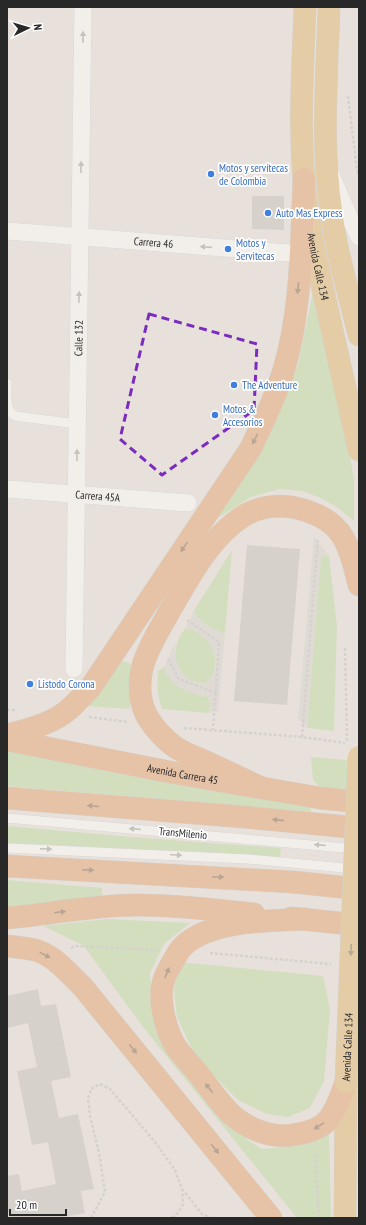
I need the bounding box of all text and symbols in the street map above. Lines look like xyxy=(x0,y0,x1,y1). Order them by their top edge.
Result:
north arrow xyxy=(8,8,48,48)
text: N xyxy=(31,24,45,31)
one-way arrow xyxy=(80,30,86,43)
one-way arrow xyxy=(78,160,84,173)
place label: Motos y servitecas de Colombia xyxy=(219,161,288,188)
marker: Motos y servitecas de Colombia xyxy=(206,169,216,179)
place label: Auto Mas Express xyxy=(276,206,343,220)
marker: Auto Mas Express xyxy=(263,208,273,218)
street label: Avenida Calle 134 xyxy=(304,232,332,302)
street label: Carrera 46 xyxy=(133,234,174,251)
place label: Motos y Servitecas xyxy=(236,236,275,263)
one-way arrow xyxy=(200,243,212,250)
marker: Motos y Servitecas xyxy=(223,244,233,254)
one-way arrow xyxy=(295,282,302,294)
one-way arrow xyxy=(76,290,82,303)
street label: Calle 132 xyxy=(71,320,86,356)
place label: The Adventure xyxy=(242,378,298,392)
marker: The Adventure xyxy=(229,380,239,390)
place label: Motos & Accesorios xyxy=(223,402,263,429)
marker: Motos & Accesorios xyxy=(210,410,220,420)
one-way arrow xyxy=(252,433,259,444)
one-way arrow xyxy=(74,448,80,461)
street label: Carrera 45A xyxy=(75,487,121,505)
one-way arrow xyxy=(180,542,188,553)
place label: Listodo Corona xyxy=(38,677,95,691)
marker: Listodo Corona xyxy=(25,679,35,689)
street label: Avenida Carrera 45 xyxy=(146,761,219,787)
one-way arrow xyxy=(87,802,99,809)
one-way arrow xyxy=(272,817,284,824)
street label: TransMilenio xyxy=(158,824,208,842)
one-way arrow xyxy=(129,825,141,832)
one-way arrow xyxy=(314,842,326,849)
one-way arrow xyxy=(40,846,52,853)
one-way arrow xyxy=(170,852,182,859)
one-way arrow xyxy=(82,867,95,873)
one-way arrow xyxy=(212,874,224,881)
one-way arrow xyxy=(54,909,66,915)
one-way arrow xyxy=(348,944,354,957)
one-way arrow xyxy=(39,952,50,958)
one-way arrow xyxy=(164,967,170,979)
street label: Avenida Calle 134 xyxy=(339,1012,356,1082)
one-way arrow xyxy=(129,1043,138,1054)
one-way arrow xyxy=(205,1083,214,1093)
one-way arrow xyxy=(313,1122,325,1129)
one-way arrow xyxy=(211,1144,220,1155)
scale bar xyxy=(10,1191,66,1217)
text: 20 m xyxy=(16,1197,37,1212)

